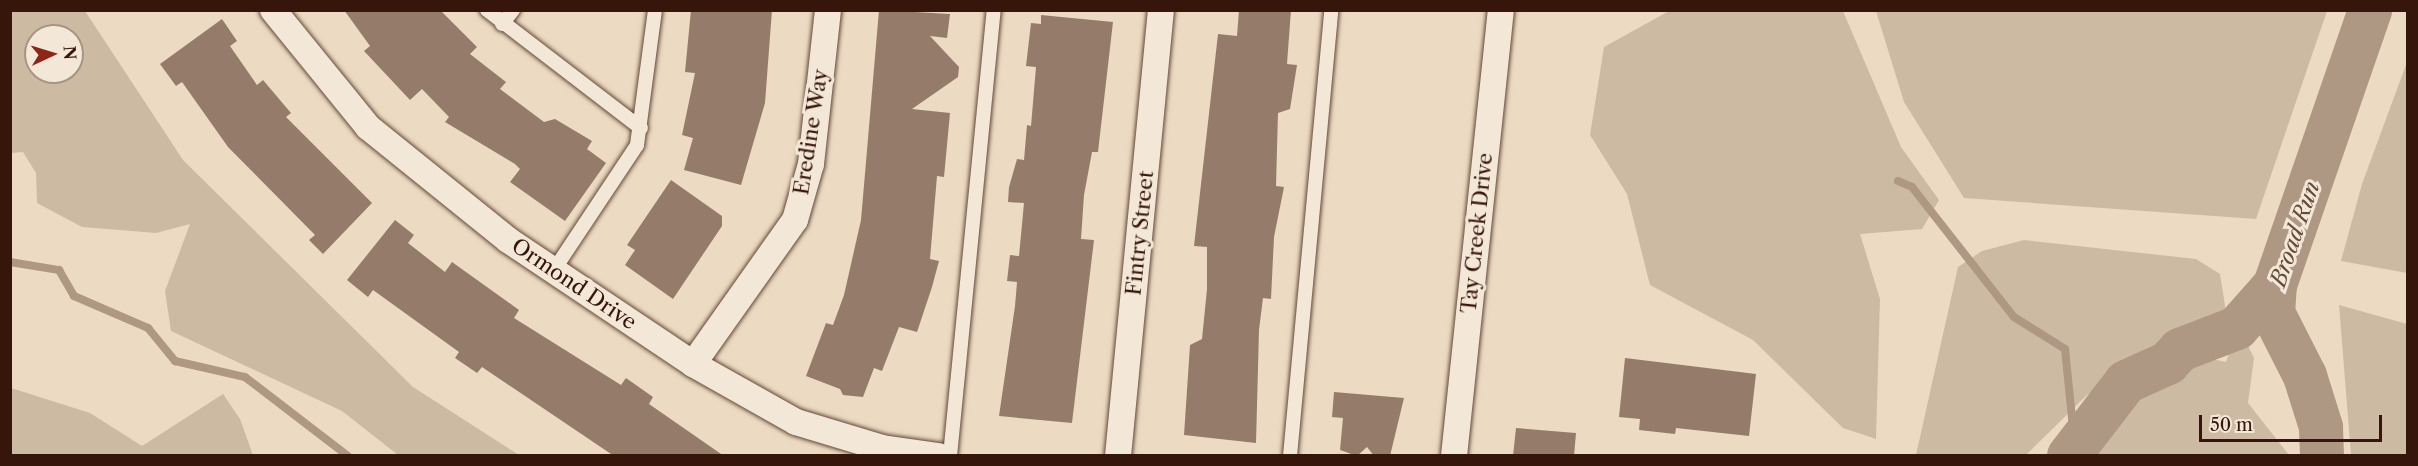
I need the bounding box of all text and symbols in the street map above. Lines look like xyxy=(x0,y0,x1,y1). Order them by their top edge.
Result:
north arrow xyxy=(24,24,84,84)
text: N xyxy=(60,45,80,61)
street label: Eredine Way xyxy=(789,67,833,197)
street label: Tay Creek Drive xyxy=(1456,151,1498,315)
street label: Fintry Street xyxy=(1121,169,1159,297)
water label: Broad Run xyxy=(2265,178,2325,290)
street label: Ormond Drive xyxy=(507,233,641,335)
scale bar xyxy=(2202,403,2385,441)
text: 50 m xyxy=(2210,414,2253,436)

